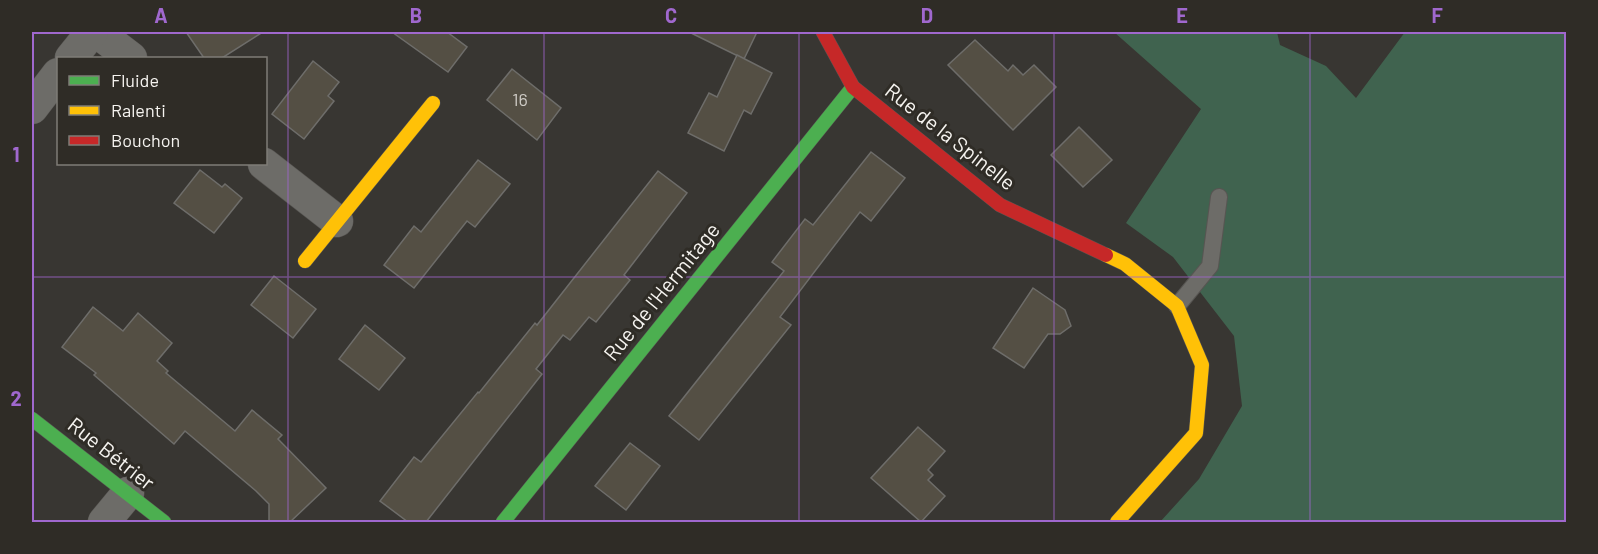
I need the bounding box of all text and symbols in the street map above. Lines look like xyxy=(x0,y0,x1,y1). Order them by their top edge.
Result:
text: A xyxy=(154,3,168,27)
text: B xyxy=(410,3,422,27)
text: C xyxy=(665,3,677,27)
text: D xyxy=(921,3,933,27)
text: E xyxy=(1176,3,1188,27)
text: F xyxy=(1431,3,1443,27)
legend xyxy=(57,57,267,165)
text: Fluide xyxy=(111,69,159,91)
street label: Rue de la Spinelle xyxy=(881,77,1021,194)
house number: 16 xyxy=(512,88,528,110)
text: Ralenti xyxy=(111,99,166,121)
text: Bouchon xyxy=(111,129,180,151)
text: 1 xyxy=(12,142,20,166)
street label: Rue de l'Hermitage xyxy=(598,217,724,365)
text: 2 xyxy=(10,386,22,410)
street label: Rue Bétrier xyxy=(64,411,161,495)

